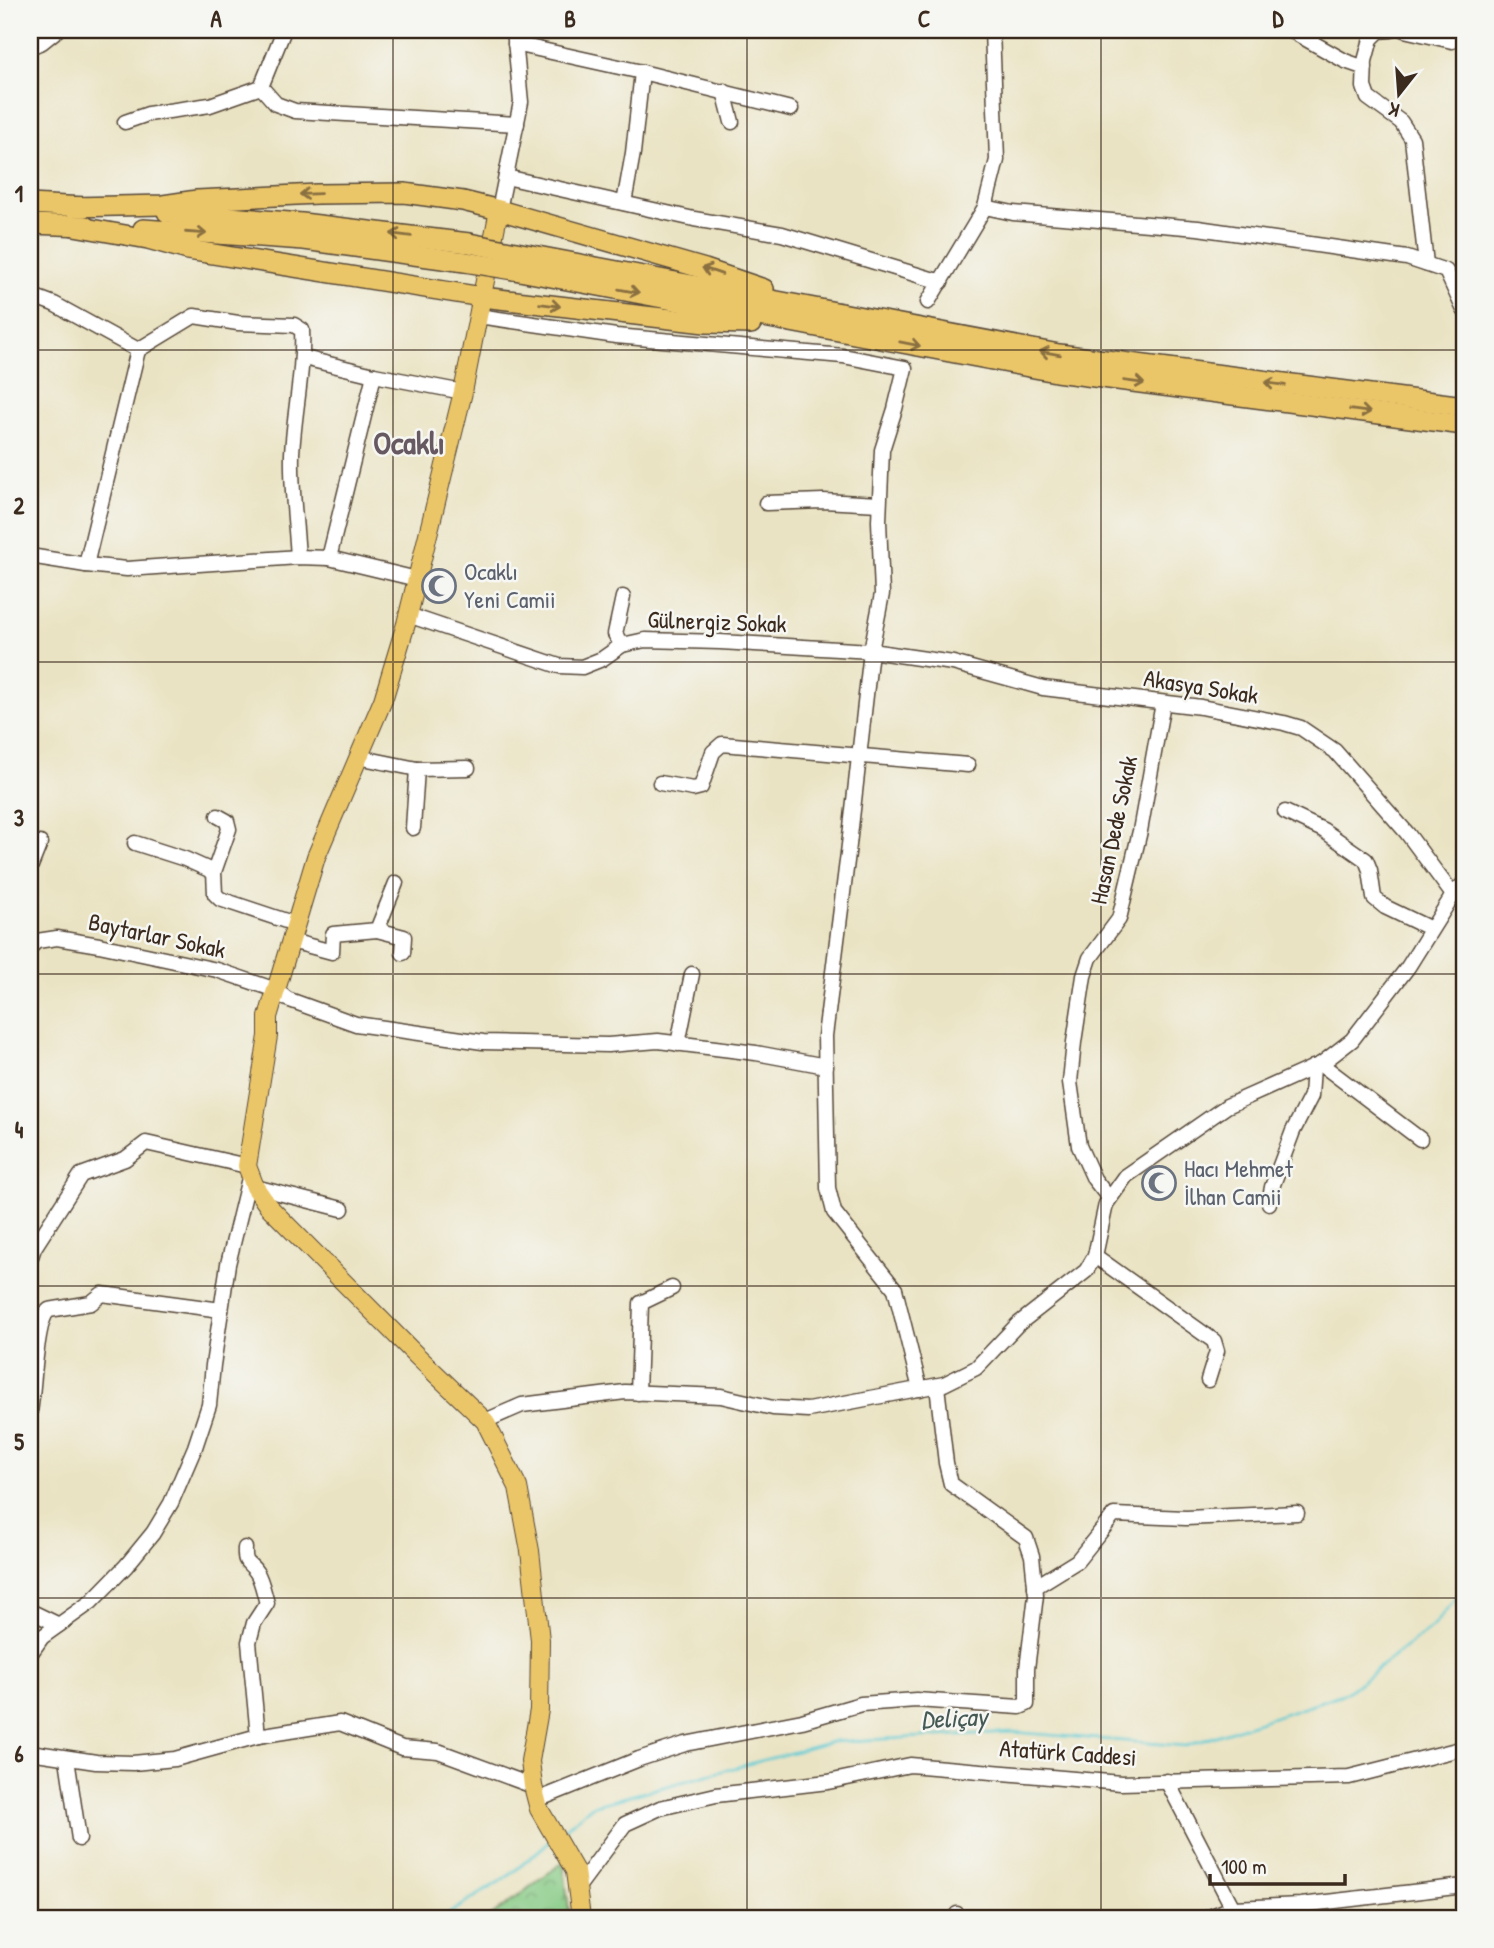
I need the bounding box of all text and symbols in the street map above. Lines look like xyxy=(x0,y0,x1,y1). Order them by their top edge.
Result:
text: A xyxy=(210,3,222,34)
text: B xyxy=(564,3,576,34)
text: C xyxy=(918,3,930,34)
text: D xyxy=(1273,3,1285,34)
north arrow xyxy=(1364,60,1434,130)
text: K xyxy=(1385,96,1403,124)
text: 1 xyxy=(15,178,23,209)
one-way arrow xyxy=(299,188,322,201)
one-way arrow xyxy=(184,226,207,239)
one-way arrow xyxy=(390,228,413,241)
one-way arrow xyxy=(701,264,723,276)
one-way arrow xyxy=(617,285,640,299)
one-way arrow xyxy=(538,299,560,312)
one-way arrow xyxy=(898,338,921,351)
one-way arrow xyxy=(1039,345,1061,359)
one-way arrow xyxy=(1122,376,1145,389)
one-way arrow xyxy=(1264,377,1287,390)
one-way arrow xyxy=(1348,405,1371,418)
district label: Ocaklı xyxy=(373,421,445,464)
text: 2 xyxy=(14,490,25,521)
place label: Ocaklı Yeni Camii xyxy=(464,555,556,615)
mosque icon: Ocaklı Yeni Camii xyxy=(420,567,458,605)
street label: Gülnergiz Sokak xyxy=(647,603,787,639)
street label: Akasya Sokak xyxy=(1142,661,1261,711)
street label: Hasan Dede Sokak xyxy=(1082,753,1144,907)
text: 3 xyxy=(14,802,24,833)
street label: Baytarlar Sokak xyxy=(86,905,229,965)
text: 4 xyxy=(15,1114,24,1145)
place label: Hacı Mehmet İlhan Camii xyxy=(1184,1152,1294,1212)
mosque icon: Hacı Mehmet İlhan Camii xyxy=(1140,1164,1178,1202)
text: 5 xyxy=(14,1426,24,1457)
water label: Deliçay xyxy=(920,1698,991,1738)
street label: Atatürk Caddesi xyxy=(998,1731,1138,1773)
text: 6 xyxy=(14,1738,24,1769)
scale bar xyxy=(1210,1843,1345,1887)
text: 100 m xyxy=(1221,1852,1267,1881)

